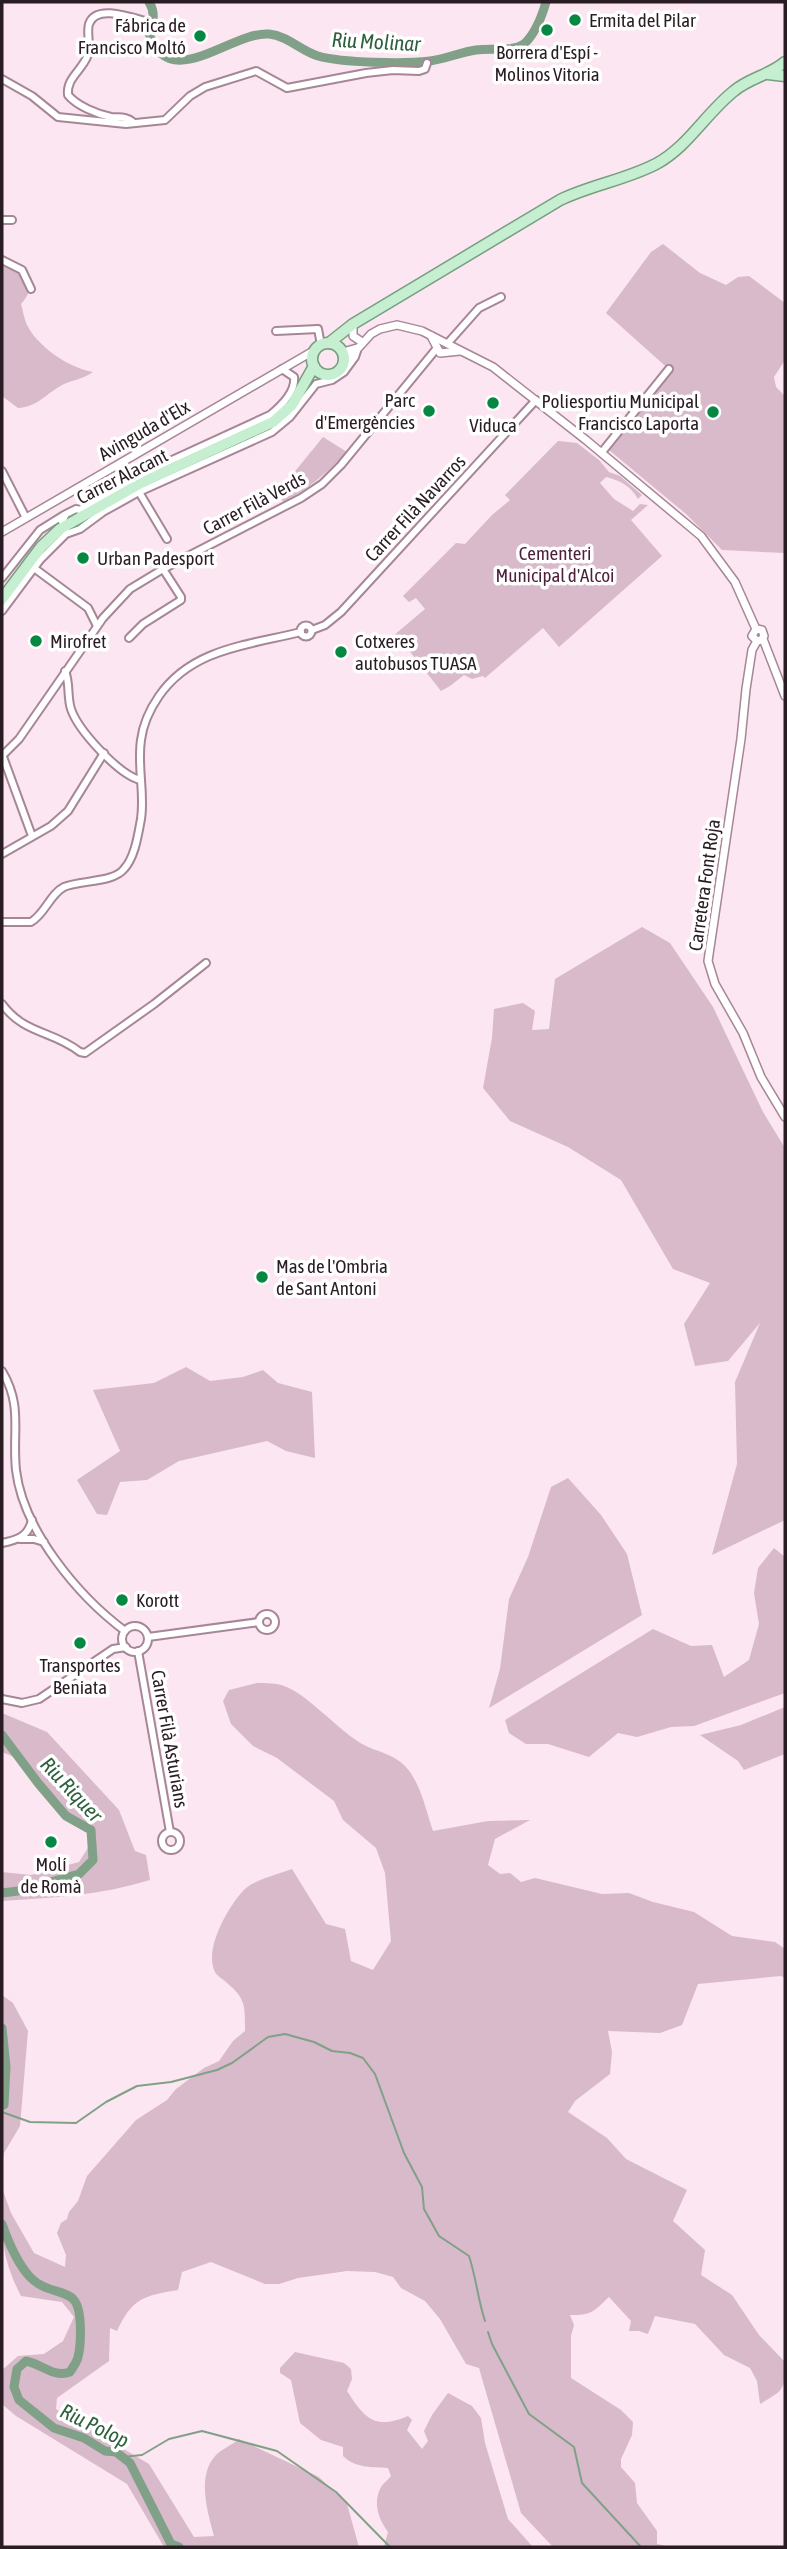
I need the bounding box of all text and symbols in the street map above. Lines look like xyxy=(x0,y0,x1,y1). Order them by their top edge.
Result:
place label: Ermita del Pilar xyxy=(589,9,696,31)
marker: Ermita del Pilar xyxy=(567,12,583,28)
place label: Fábrica de Francisco Moltó xyxy=(78,14,186,58)
marker: Borrera d'Espí - Molinos Vitoria xyxy=(539,22,555,38)
water label: Riu Molinar xyxy=(331,27,422,55)
marker: Fábrica de Francisco Moltó xyxy=(192,28,208,44)
place label: Borrera d'Espí - Molinos Vitoria xyxy=(494,41,600,85)
place label: Parc d'Emergències xyxy=(315,389,416,433)
place label: Poliesportiu Municipal Francisco Laporta xyxy=(541,390,699,434)
street label: Avinguda d'Elx xyxy=(95,395,194,465)
marker: Viduca xyxy=(485,395,501,411)
marker: Parc d'Emergències xyxy=(421,403,437,419)
marker: Poliesportiu Municipal Francisco Laporta xyxy=(705,404,721,420)
place label: Viduca xyxy=(469,414,517,436)
street label: Carrer Alacant xyxy=(73,444,171,508)
street label: Carrer Filà Navarros xyxy=(360,450,470,566)
street label: Carrer Filà Verds xyxy=(199,467,309,539)
park label: Cementeri Municipal d'Alcoi xyxy=(496,542,614,586)
place label: Urban Padesport xyxy=(97,547,214,569)
marker: Urban Padesport xyxy=(75,550,91,566)
place label: Mirofret xyxy=(50,630,107,652)
place label: Cotxeres autobusos TUASA xyxy=(355,630,477,674)
marker: Mirofret xyxy=(28,633,44,649)
marker: Cotxeres autobusos TUASA xyxy=(333,644,349,660)
street label: Carretera Font Roja xyxy=(684,818,724,952)
place label: Mas de l'Ombria de Sant Antoni xyxy=(276,1255,388,1299)
marker: Mas de l'Ombria de Sant Antoni xyxy=(254,1269,270,1285)
place label: Korott xyxy=(136,1589,179,1611)
marker: Korott xyxy=(114,1592,130,1608)
marker: Transportes Beniata xyxy=(72,1635,88,1651)
place label: Transportes Beniata xyxy=(39,1654,121,1698)
street label: Carrer Filà Asturians xyxy=(147,1668,193,1810)
water label: Riu Riquer xyxy=(36,1752,108,1827)
marker: Molí de Romà xyxy=(43,1834,59,1850)
place label: Molí de Romà xyxy=(20,1853,82,1897)
water label: Riu Polop xyxy=(57,2398,133,2452)

